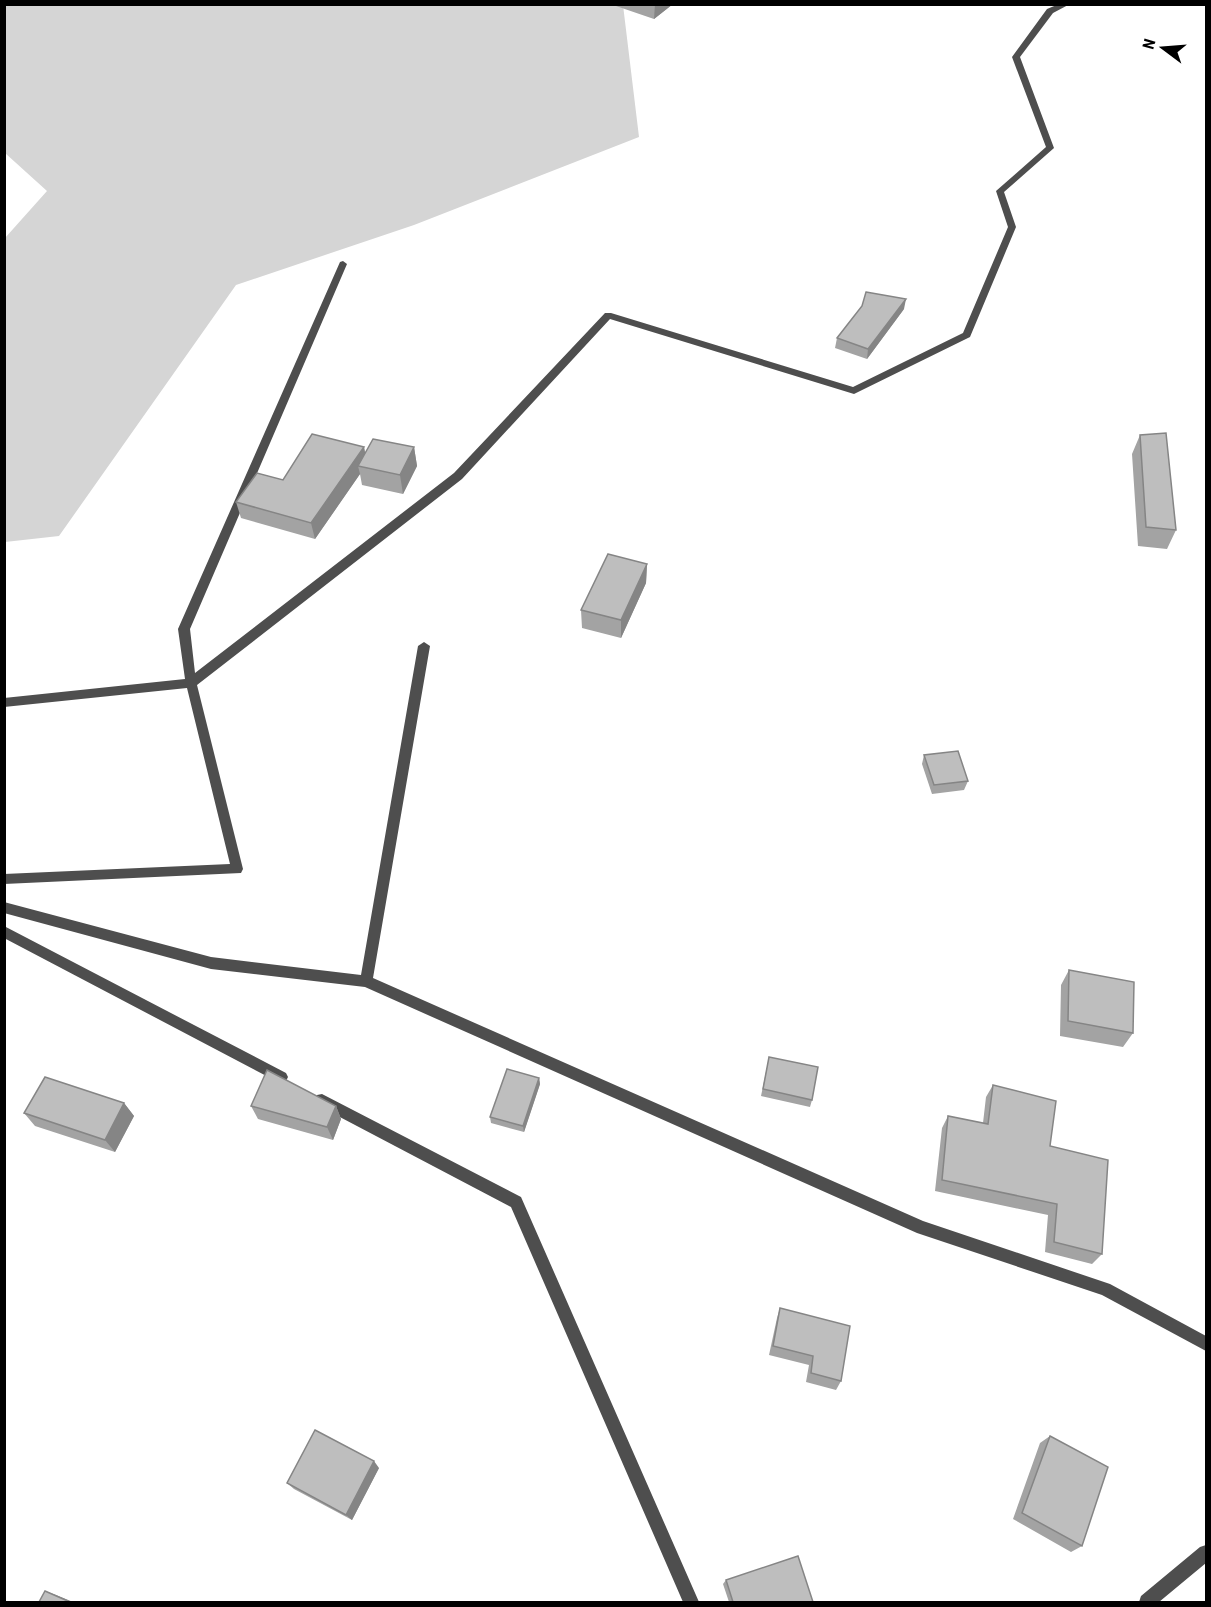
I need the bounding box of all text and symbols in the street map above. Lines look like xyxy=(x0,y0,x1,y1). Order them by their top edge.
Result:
north arrow xyxy=(1133,18,1193,78)
text: N xyxy=(1139,37,1160,51)

